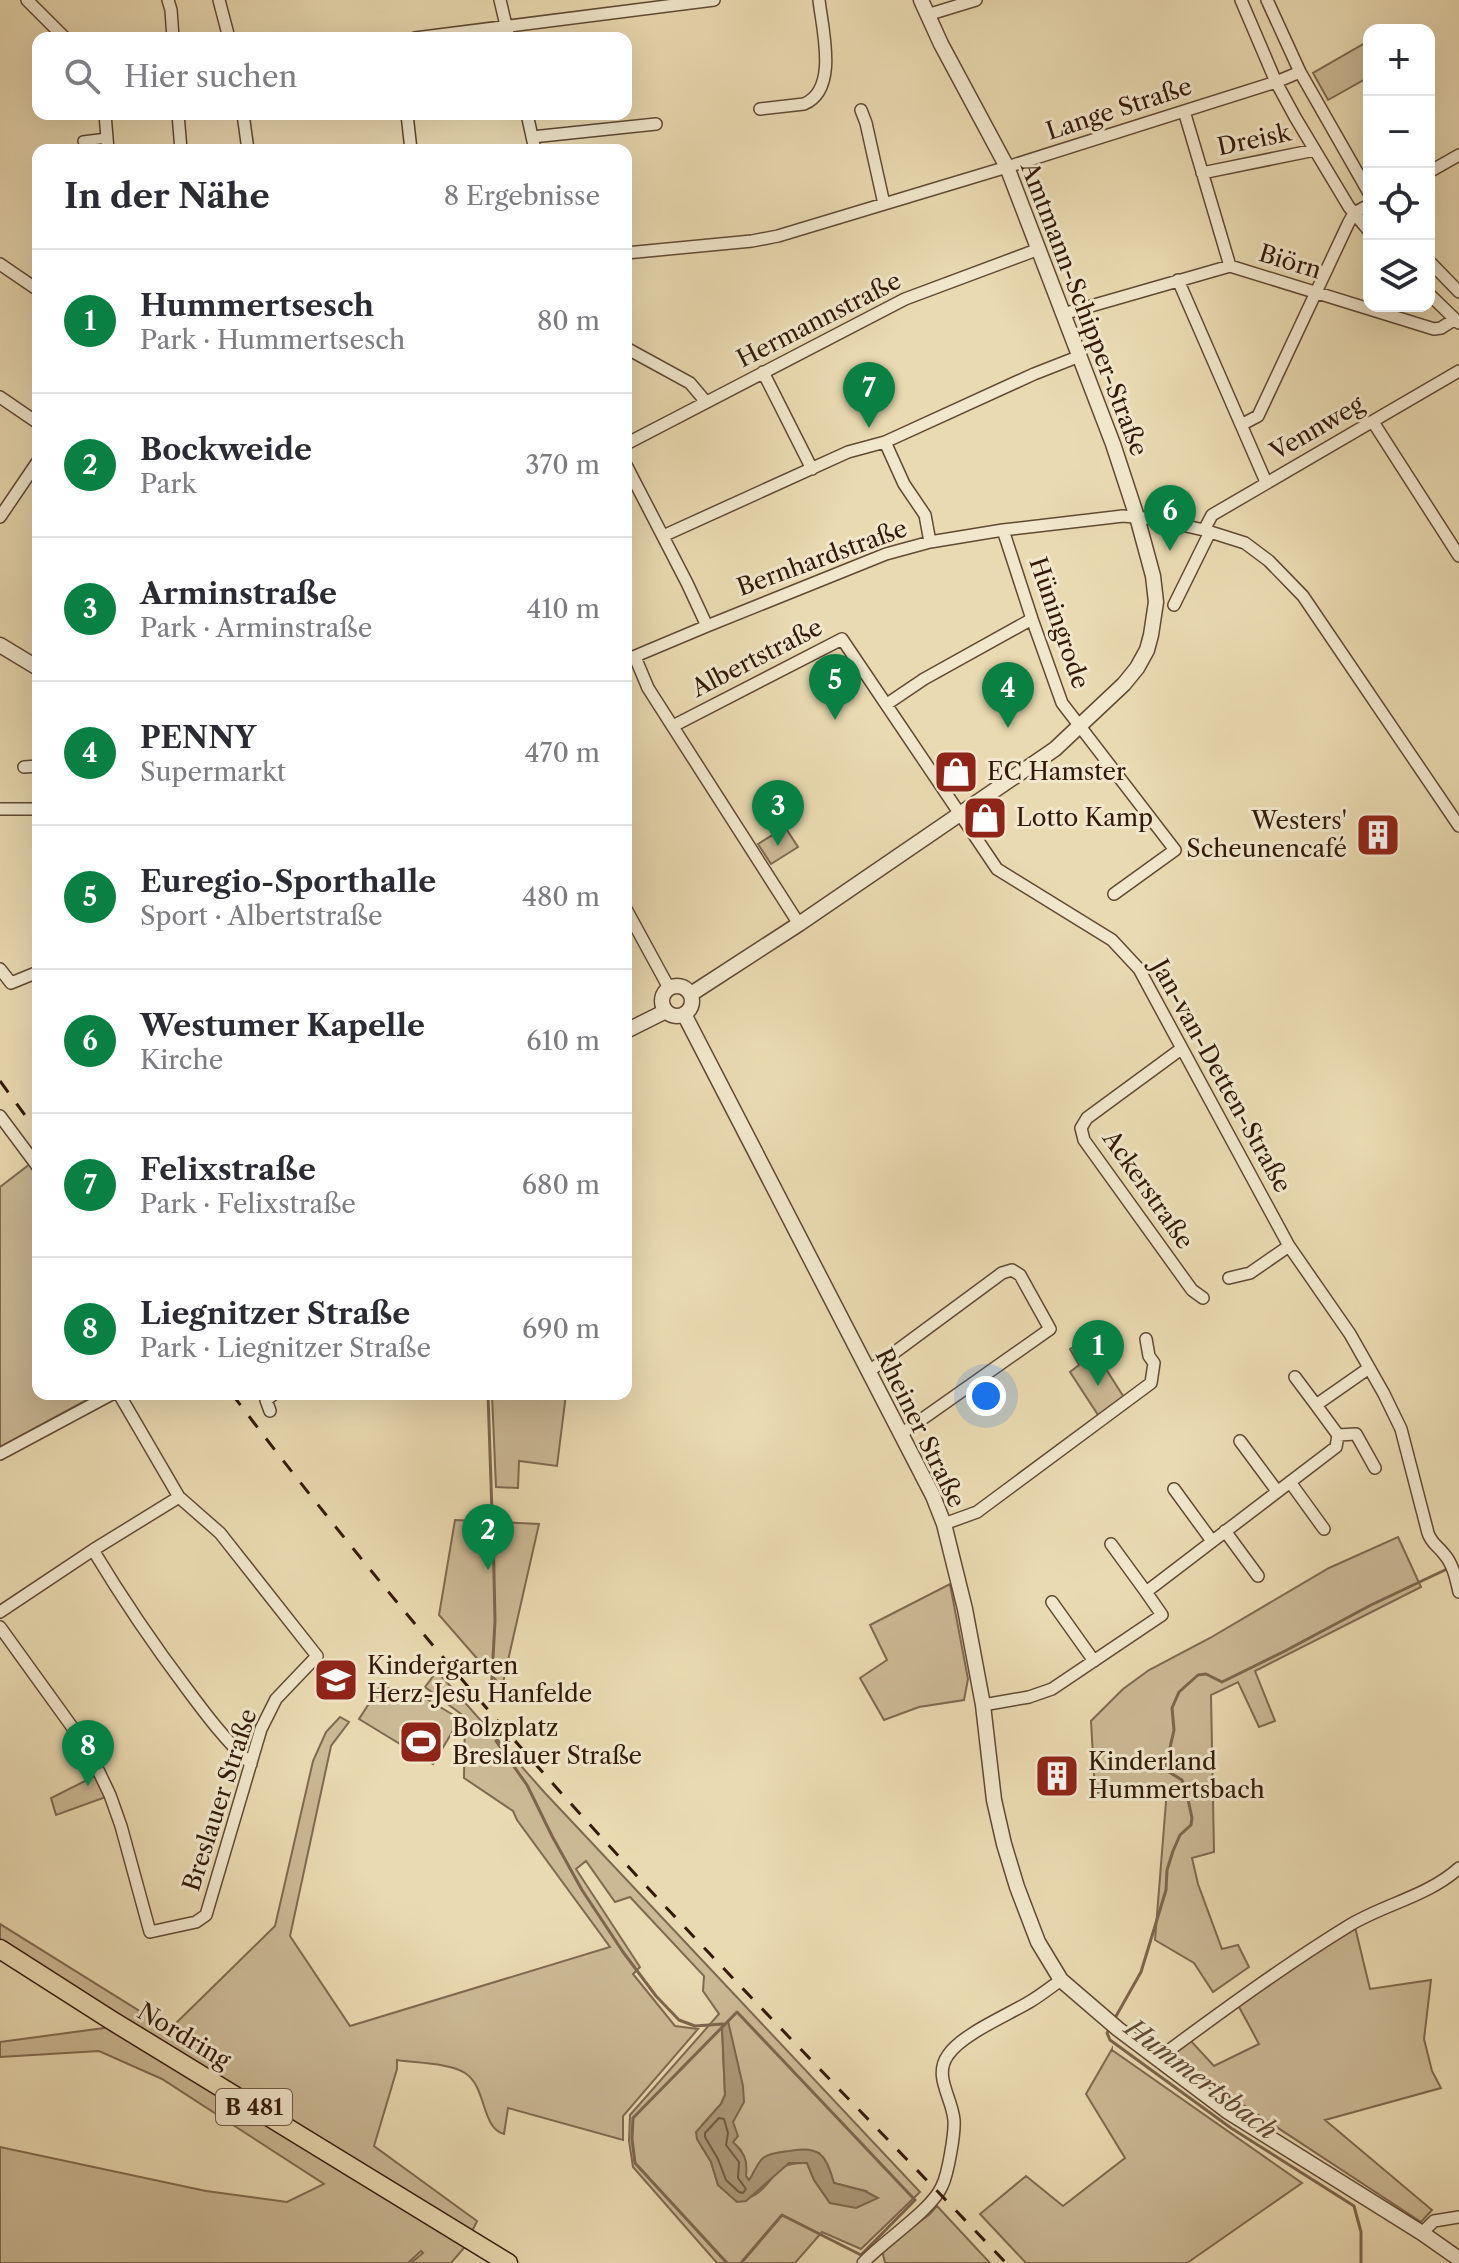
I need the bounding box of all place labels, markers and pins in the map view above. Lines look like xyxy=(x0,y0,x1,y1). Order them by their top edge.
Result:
pin: 7 xyxy=(843,362,895,428)
pin: 6 xyxy=(1144,485,1196,551)
pin: 5 xyxy=(809,654,861,720)
pin: 4 xyxy=(982,662,1034,728)
shop icon: EC Hamster xyxy=(932,748,980,796)
place label: EC Hamster xyxy=(987,757,1126,786)
pin: 3 xyxy=(752,780,804,846)
shop icon: Lotto Kamp xyxy=(961,794,1009,842)
place label: Lotto Kamp xyxy=(1016,803,1153,832)
place label: Westers' Scheunencafé xyxy=(1186,806,1347,863)
building icon: Westers' Scheunencafé xyxy=(1354,811,1402,859)
pin: 1 xyxy=(1072,1320,1124,1386)
pin: 2 xyxy=(462,1504,514,1570)
place label: Kindergarten Herz-Jesu Hanfelde xyxy=(367,1651,592,1708)
school or university icon: Kindergarten Herz-Jesu Hanfelde xyxy=(312,1656,360,1704)
place label: Bolzplatz Breslauer Straße xyxy=(452,1713,642,1770)
sports icon: Bolzplatz Breslauer Straße xyxy=(397,1718,445,1766)
pin: 8 xyxy=(62,1720,114,1786)
place label: Kinderland Hummertsbach xyxy=(1088,1747,1265,1804)
building icon: Kinderland Hummertsbach xyxy=(1033,1752,1081,1800)

